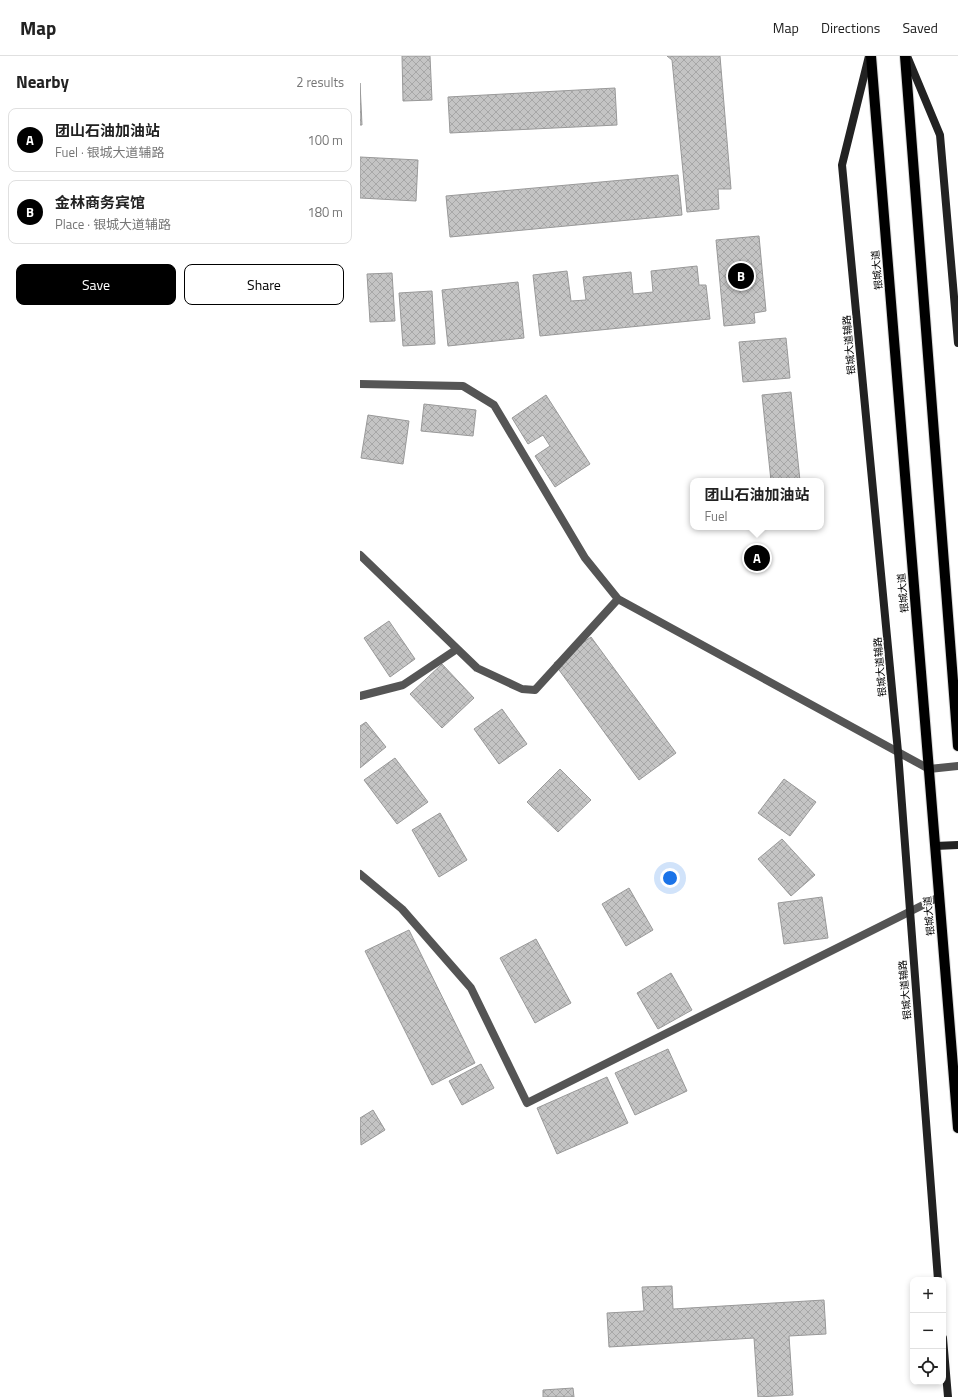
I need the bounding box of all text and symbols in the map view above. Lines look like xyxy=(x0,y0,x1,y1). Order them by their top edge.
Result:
text: Map xyxy=(20,13,56,42)
text: Map xyxy=(773,17,799,38)
text: Directions xyxy=(821,17,880,38)
text: Saved xyxy=(902,17,938,38)
text: Nearby xyxy=(16,69,69,95)
text: 2 results xyxy=(296,72,344,92)
text: 团山石油加油站 xyxy=(55,119,160,142)
text: A xyxy=(26,130,34,150)
text: 100 m xyxy=(307,130,343,150)
text: Fuel · 银城大道辅路 xyxy=(55,142,165,162)
text: 金林商务宾馆 xyxy=(55,191,145,214)
text: B xyxy=(26,202,34,222)
text: 180 m xyxy=(307,202,343,222)
text: Place · 银城大道辅路 xyxy=(55,214,171,234)
street label: 银城大道 xyxy=(868,249,886,291)
pin: B xyxy=(728,261,754,291)
button: Save xyxy=(16,264,176,305)
button: Share xyxy=(184,264,344,305)
street label: 银城大道辅路 xyxy=(839,314,859,376)
popup xyxy=(690,478,824,530)
text: 团山石油加油站 xyxy=(704,483,810,506)
text: Fuel xyxy=(704,506,728,526)
pin: A xyxy=(744,543,770,573)
street label: 银城大道 xyxy=(894,572,912,614)
street label: 银城大道辅路 xyxy=(870,636,890,698)
your location xyxy=(660,868,680,888)
street label: 银城大道 xyxy=(920,895,938,937)
street label: 银城大道辅路 xyxy=(895,959,915,1021)
map controls xyxy=(910,1277,946,1385)
button: + xyxy=(910,1277,946,1313)
button: − xyxy=(910,1313,946,1349)
button: locate xyxy=(910,1349,946,1385)

